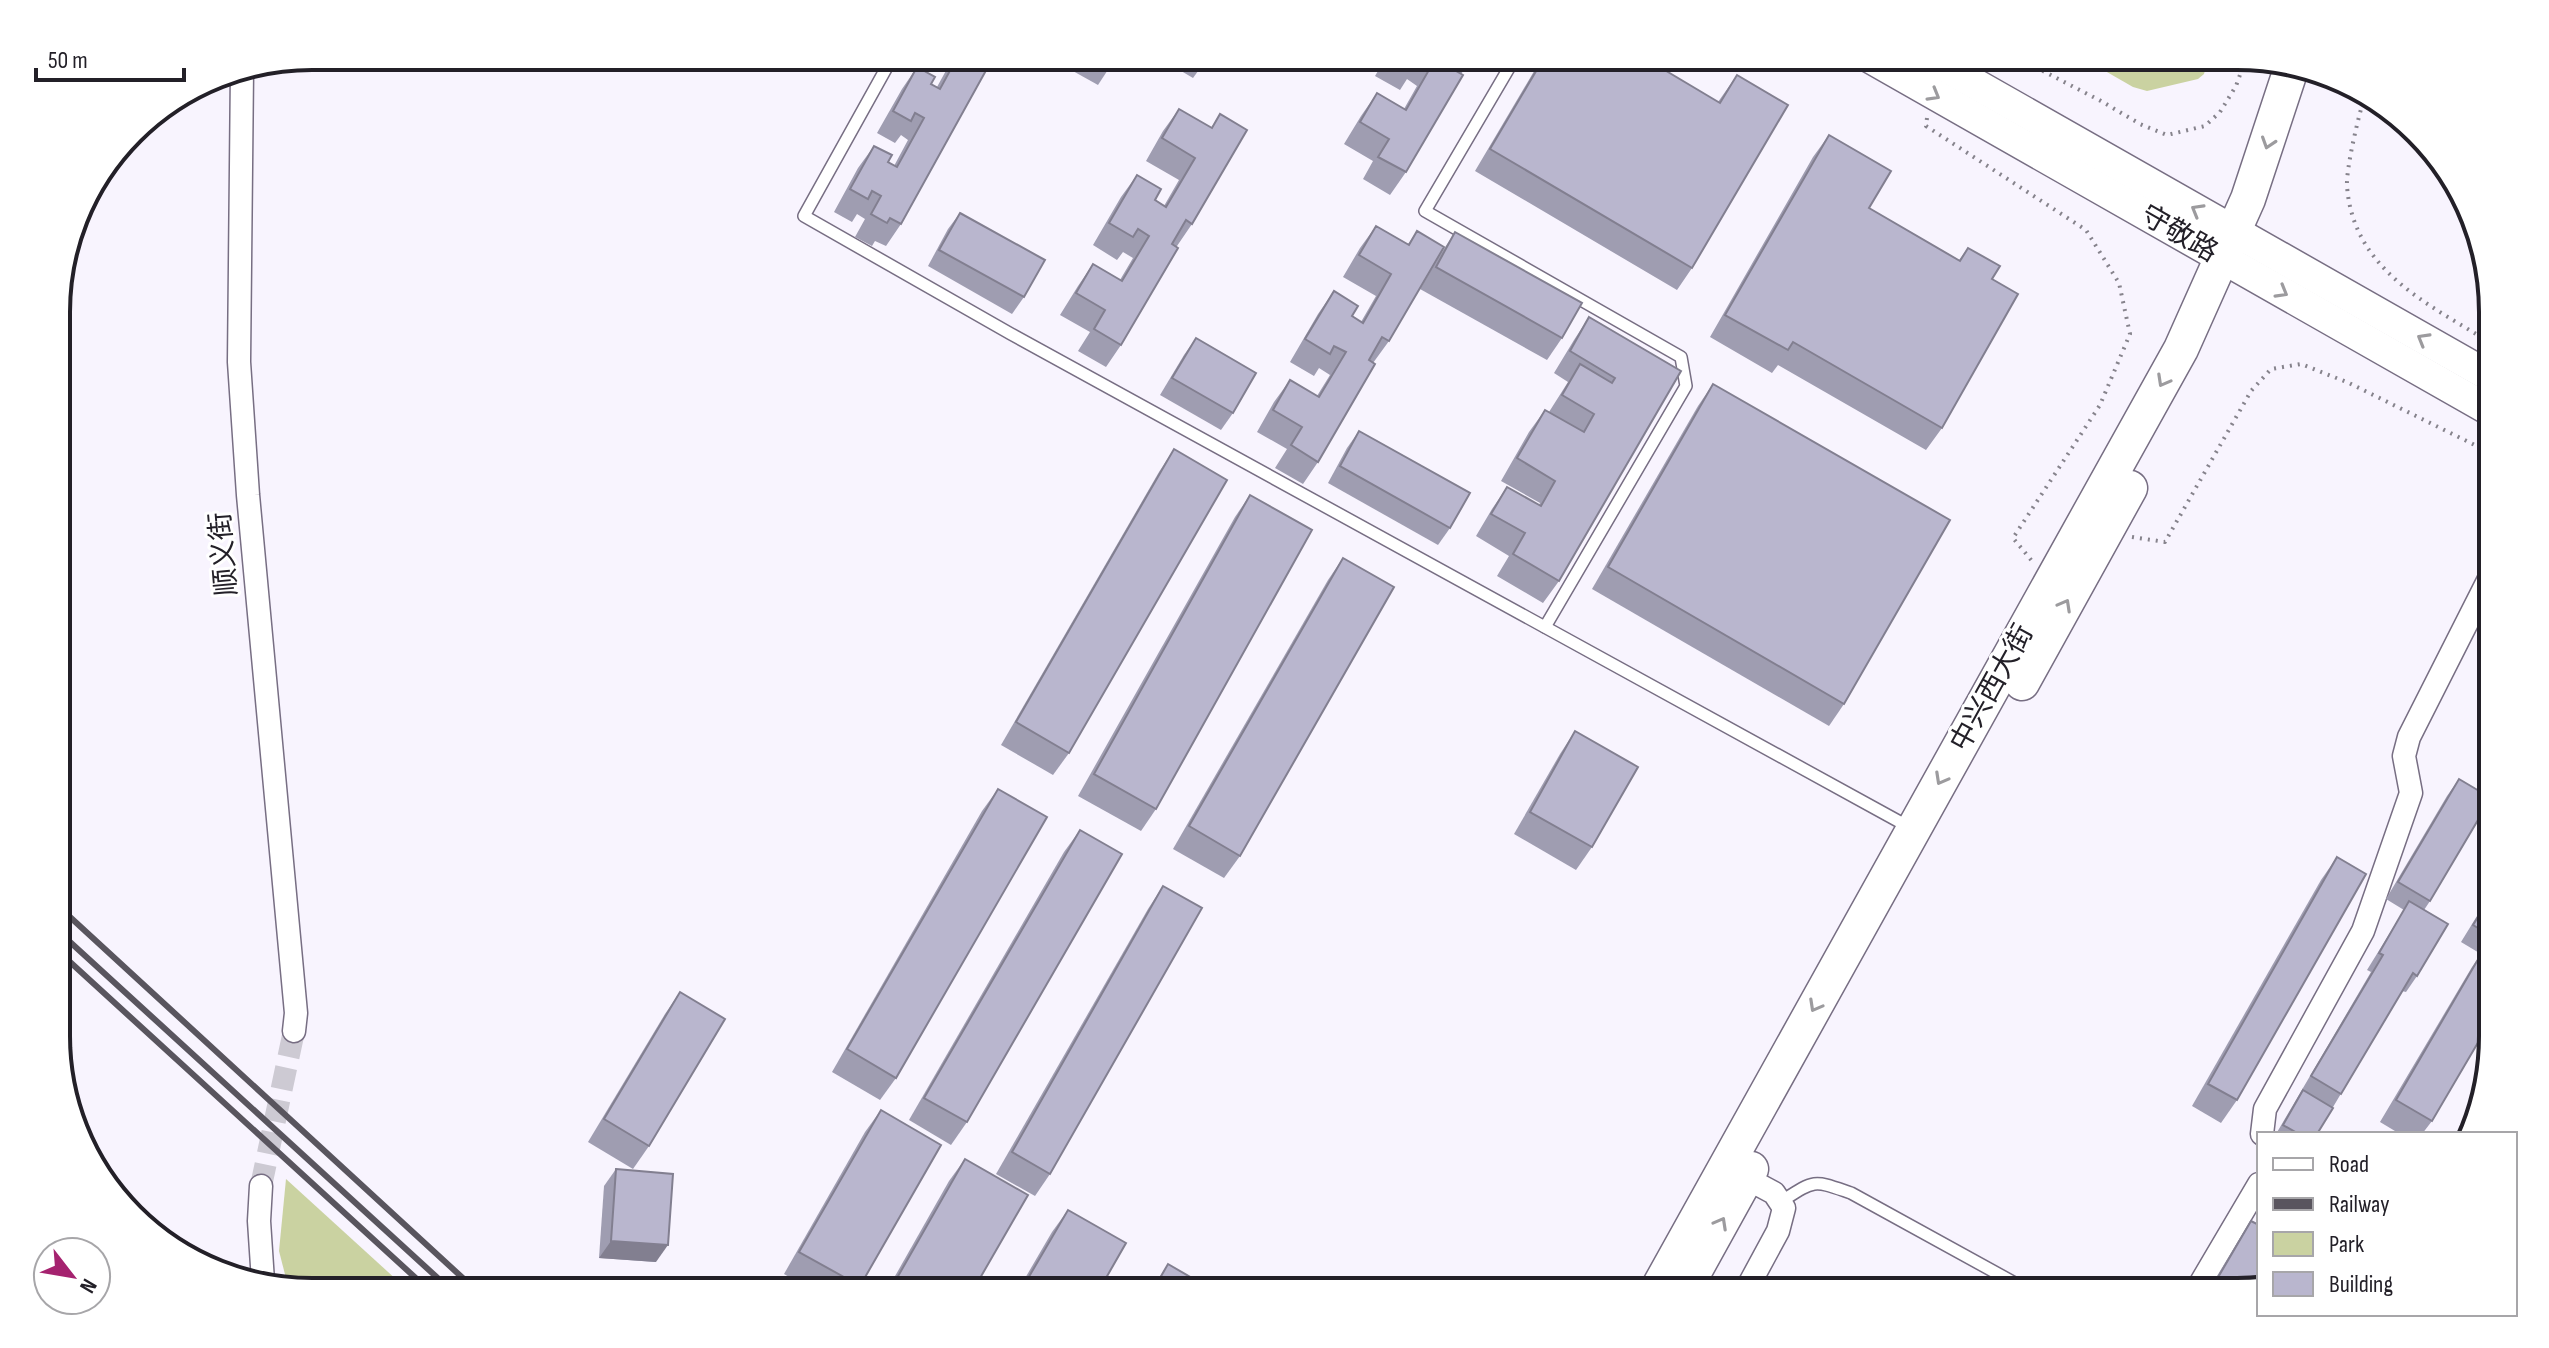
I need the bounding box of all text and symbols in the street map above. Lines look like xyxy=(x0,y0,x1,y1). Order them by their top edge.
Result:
scale bar xyxy=(36,32,184,82)
text: 50 m xyxy=(48,46,88,75)
one-way arrow xyxy=(1926,85,1941,100)
one-way arrow xyxy=(2261,135,2277,149)
street label: 守敬路 xyxy=(2134,199,2224,269)
one-way arrow xyxy=(2191,204,2206,220)
one-way arrow xyxy=(2273,282,2288,298)
one-way arrow xyxy=(2417,333,2432,348)
one-way arrow xyxy=(2157,372,2173,386)
street label: 顺义街 xyxy=(204,511,244,597)
one-way arrow xyxy=(2055,599,2071,613)
street label: 中兴西大街 xyxy=(1944,619,2040,757)
one-way arrow xyxy=(1935,770,1951,785)
one-way arrow xyxy=(1809,998,1824,1012)
legend xyxy=(2257,1132,2517,1316)
text: Road xyxy=(2329,1150,2369,1179)
text: Railway xyxy=(2329,1190,2389,1219)
one-way arrow xyxy=(1711,1218,1727,1232)
text: Park xyxy=(2329,1230,2364,1259)
north arrow xyxy=(32,1236,112,1316)
text: Building xyxy=(2329,1270,2393,1299)
text: N xyxy=(73,1274,102,1298)

